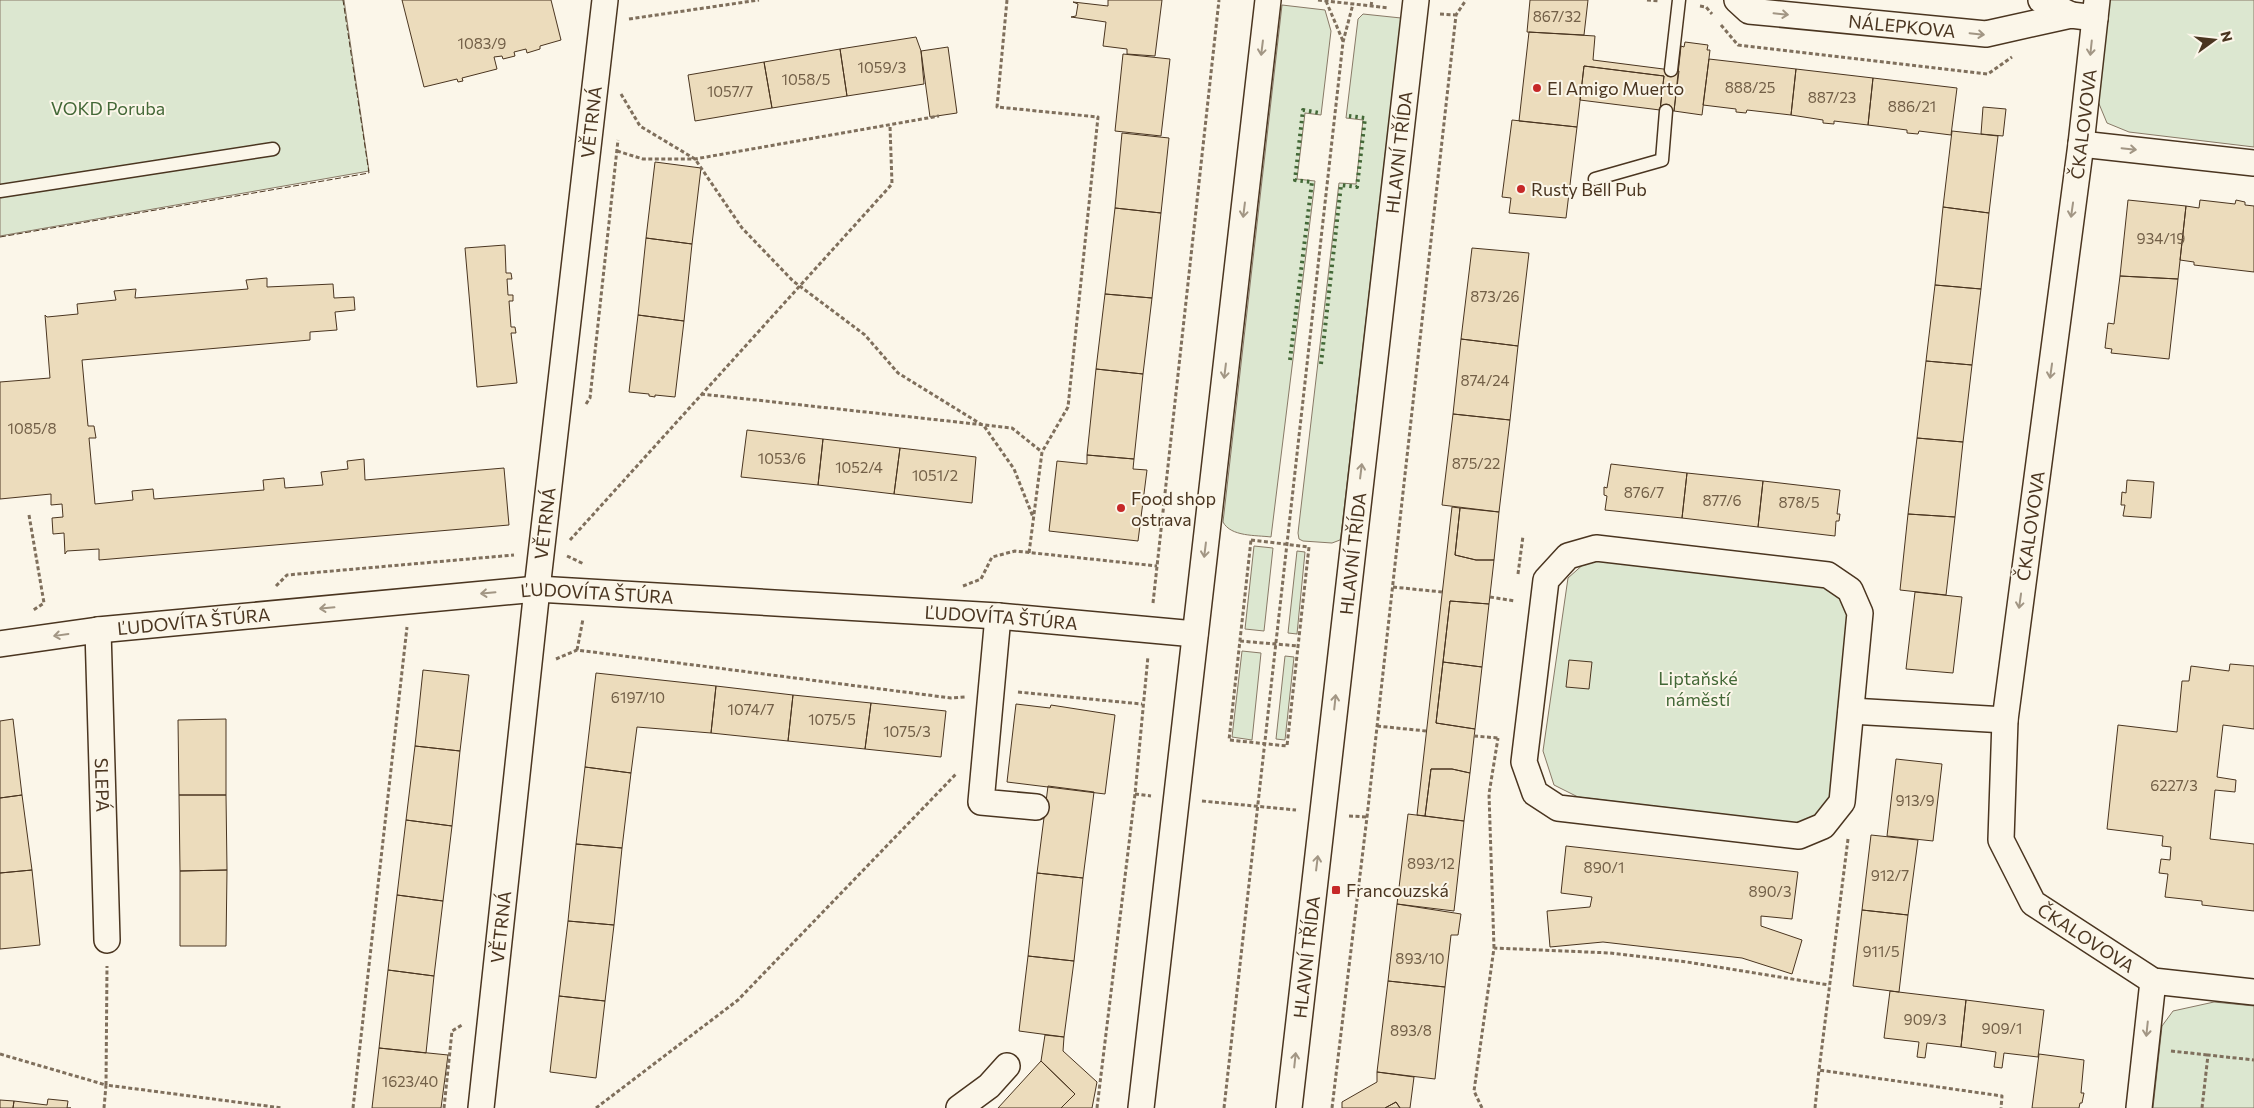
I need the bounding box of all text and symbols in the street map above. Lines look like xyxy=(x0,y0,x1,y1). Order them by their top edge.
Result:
house number: 867/32 xyxy=(1533,7,1581,25)
one-way arrow xyxy=(1773,9,1789,19)
street label: NÁLEPKOVA xyxy=(1847,10,1957,42)
north arrow xyxy=(2189,15,2239,65)
one-way arrow xyxy=(1969,29,1985,38)
text: N xyxy=(2217,29,2237,44)
house number: 1083/9 xyxy=(458,34,506,52)
one-way arrow xyxy=(1257,40,1267,56)
one-way arrow xyxy=(2086,40,2096,56)
house number: 1059/3 xyxy=(858,58,906,76)
street label: ČKALOVOVA xyxy=(2065,68,2101,180)
house number: 1058/5 xyxy=(782,70,830,88)
place label: El Amigo Muerto xyxy=(1547,77,1684,99)
house number: 888/25 xyxy=(1725,78,1775,96)
house number: 1057/7 xyxy=(707,82,753,100)
marker: El Amigo Muerto xyxy=(1531,82,1543,94)
street label: VĚTRNÁ xyxy=(576,85,606,159)
house number: 887/23 xyxy=(1808,88,1856,106)
street label: HLAVNÍ TŘÍDA xyxy=(1381,90,1416,215)
park label: VOKD Poruba xyxy=(51,97,165,119)
house number: 886/21 xyxy=(1888,97,1936,115)
one-way arrow xyxy=(2121,144,2137,154)
place label: Rusty Bell Pub xyxy=(1531,178,1647,200)
marker: Rusty Bell Pub xyxy=(1515,183,1527,195)
one-way arrow xyxy=(1239,202,1249,218)
one-way arrow xyxy=(2067,202,2077,218)
house number: 934/19 xyxy=(2137,229,2185,247)
house number: 873/26 xyxy=(1470,287,1520,305)
one-way arrow xyxy=(1220,363,1230,379)
one-way arrow xyxy=(2046,363,2056,379)
house number: 874/24 xyxy=(1461,371,1509,389)
house number: 1085/8 xyxy=(8,419,57,437)
house number: 1053/6 xyxy=(758,449,806,467)
house number: 875/22 xyxy=(1452,454,1500,472)
house number: 1052/4 xyxy=(835,458,883,476)
one-way arrow xyxy=(1356,463,1366,479)
house number: 1051/2 xyxy=(912,466,958,484)
street label: ČKALOVOVA xyxy=(2011,470,2049,582)
house number: 876/7 xyxy=(1624,483,1664,501)
street label: VĚTRNÁ xyxy=(529,486,560,561)
place label: Food shop ostrava xyxy=(1131,487,1216,530)
street label: HLAVNÍ TŘÍDA xyxy=(1335,491,1370,616)
house number: 877/6 xyxy=(1702,491,1742,509)
house number: 878/5 xyxy=(1778,493,1820,511)
marker: Food shop ostrava xyxy=(1115,502,1127,514)
one-way arrow xyxy=(1200,542,1210,558)
street label: ĽUDOVÍTA ŠTÚRA xyxy=(519,577,674,608)
one-way arrow xyxy=(481,588,497,598)
one-way arrow xyxy=(2015,593,2025,609)
street label: ĽUDOVÍTA ŠTÚRA xyxy=(924,601,1079,634)
street label: ĽUDOVÍTA ŠTÚRA xyxy=(116,603,271,639)
one-way arrow xyxy=(319,604,335,613)
one-way arrow xyxy=(53,630,69,640)
park label: Liptaňské náměstí xyxy=(1658,667,1738,710)
house number: 6197/10 xyxy=(611,688,665,706)
one-way arrow xyxy=(1330,694,1340,710)
house number: 1074/7 xyxy=(728,700,774,718)
house number: 1075/5 xyxy=(808,710,856,728)
house number: 1075/3 xyxy=(883,722,931,740)
street label: SLEPÁ xyxy=(91,757,114,812)
house number: 6227/3 xyxy=(2150,776,2198,794)
house number: 913/9 xyxy=(1895,791,1935,809)
house number: 893/12 xyxy=(1407,854,1455,872)
one-way arrow xyxy=(1312,856,1322,872)
house number: 890/1 xyxy=(1584,858,1624,876)
house number: 912/7 xyxy=(1871,866,1909,884)
place label: Francouzská xyxy=(1346,879,1449,901)
house number: 890/3 xyxy=(1749,882,1791,900)
marker: Francouzská xyxy=(1330,884,1342,896)
street label: VĚTRNÁ xyxy=(486,890,515,964)
street label: HLAVNÍ TŘÍDA xyxy=(1288,895,1324,1019)
street label: ČKALOVOVA xyxy=(2034,898,2139,977)
house number: 911/5 xyxy=(1862,942,1900,960)
house number: 893/10 xyxy=(1395,949,1445,967)
house number: 909/3 xyxy=(1904,1010,1946,1028)
house number: 909/1 xyxy=(1982,1019,2022,1037)
house number: 893/8 xyxy=(1390,1021,1432,1039)
one-way arrow xyxy=(2143,1021,2152,1037)
one-way arrow xyxy=(1290,1052,1300,1068)
house number: 1623/40 xyxy=(382,1072,438,1090)

